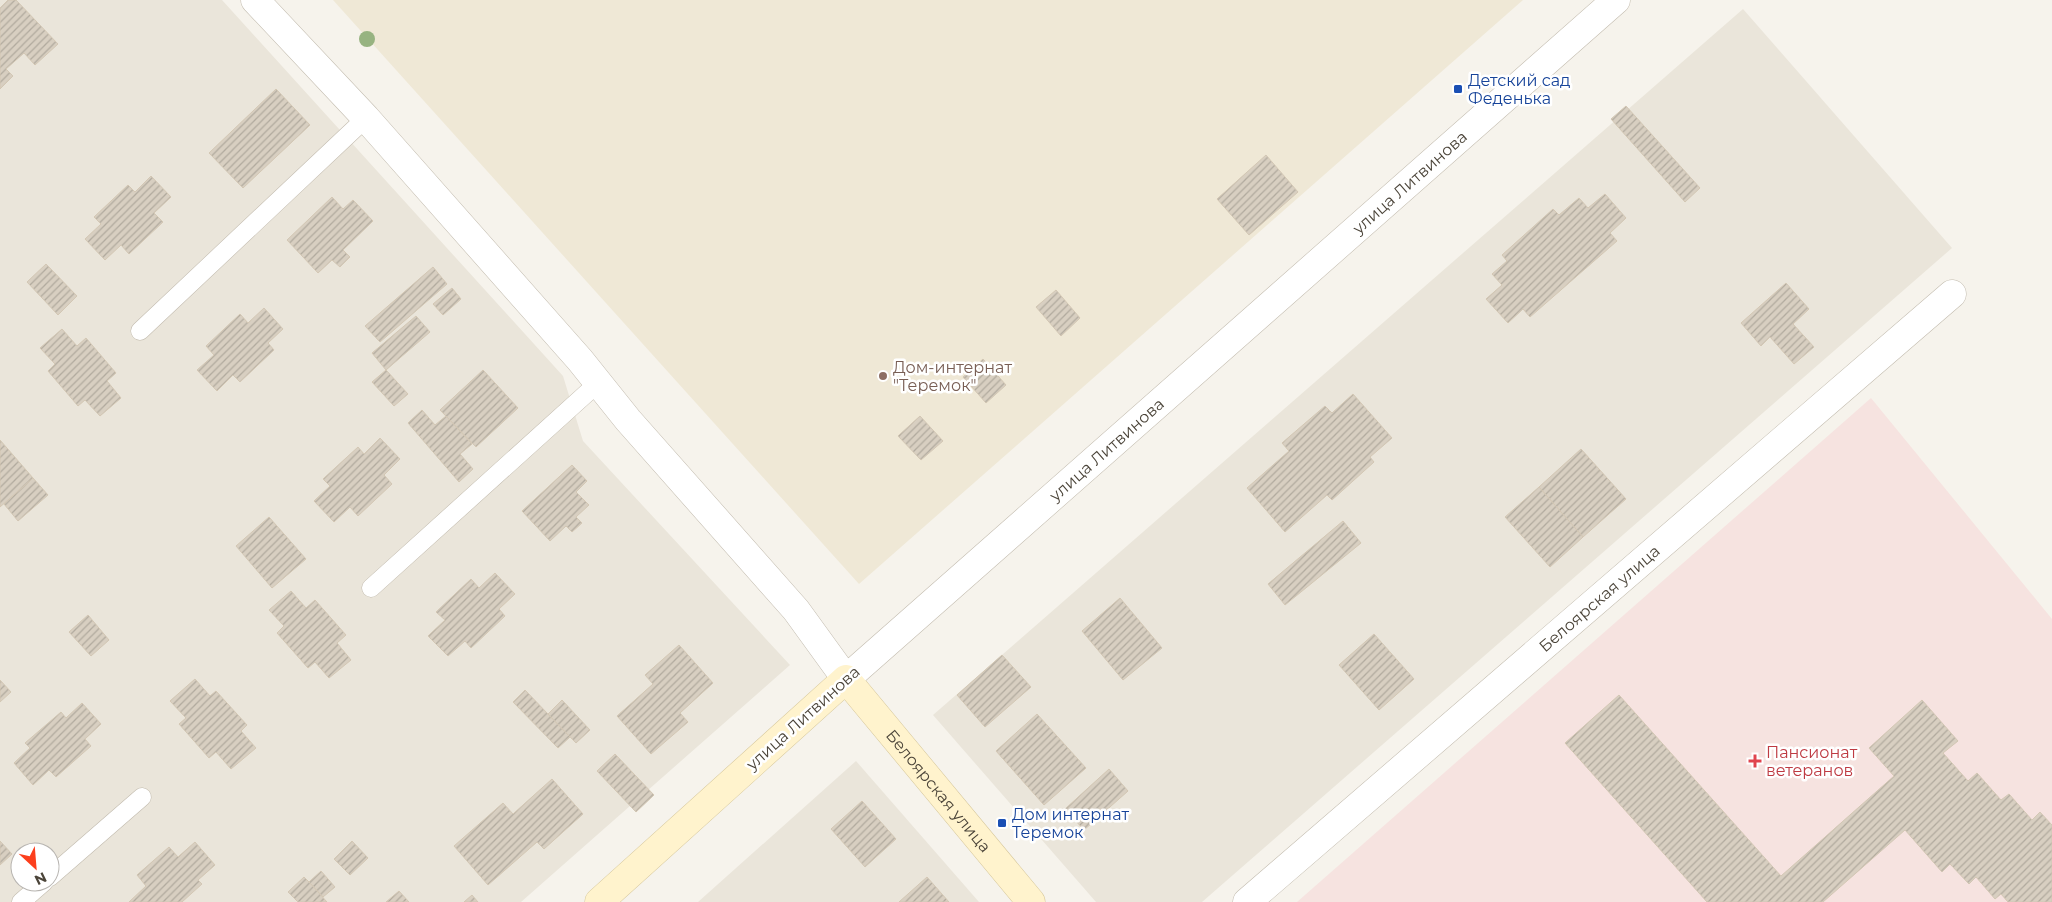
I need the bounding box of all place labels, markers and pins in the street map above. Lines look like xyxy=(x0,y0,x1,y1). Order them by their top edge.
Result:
place label: Детский сад Феденька xyxy=(1468,71,1570,108)
marker: Детский сад Феденька xyxy=(1452,83,1464,95)
place label: Дом-интернат "Теремок" xyxy=(893,358,1012,395)
marker: Дом-интернат "Теремок" xyxy=(877,370,889,382)
place label: Пансионат ветеранов xyxy=(1766,743,1858,780)
marker: Пансионат ветеранов xyxy=(1748,754,1762,768)
place label: Дом интернат Теремок xyxy=(1012,805,1129,842)
marker: Дом интернат Теремок xyxy=(996,817,1008,829)

